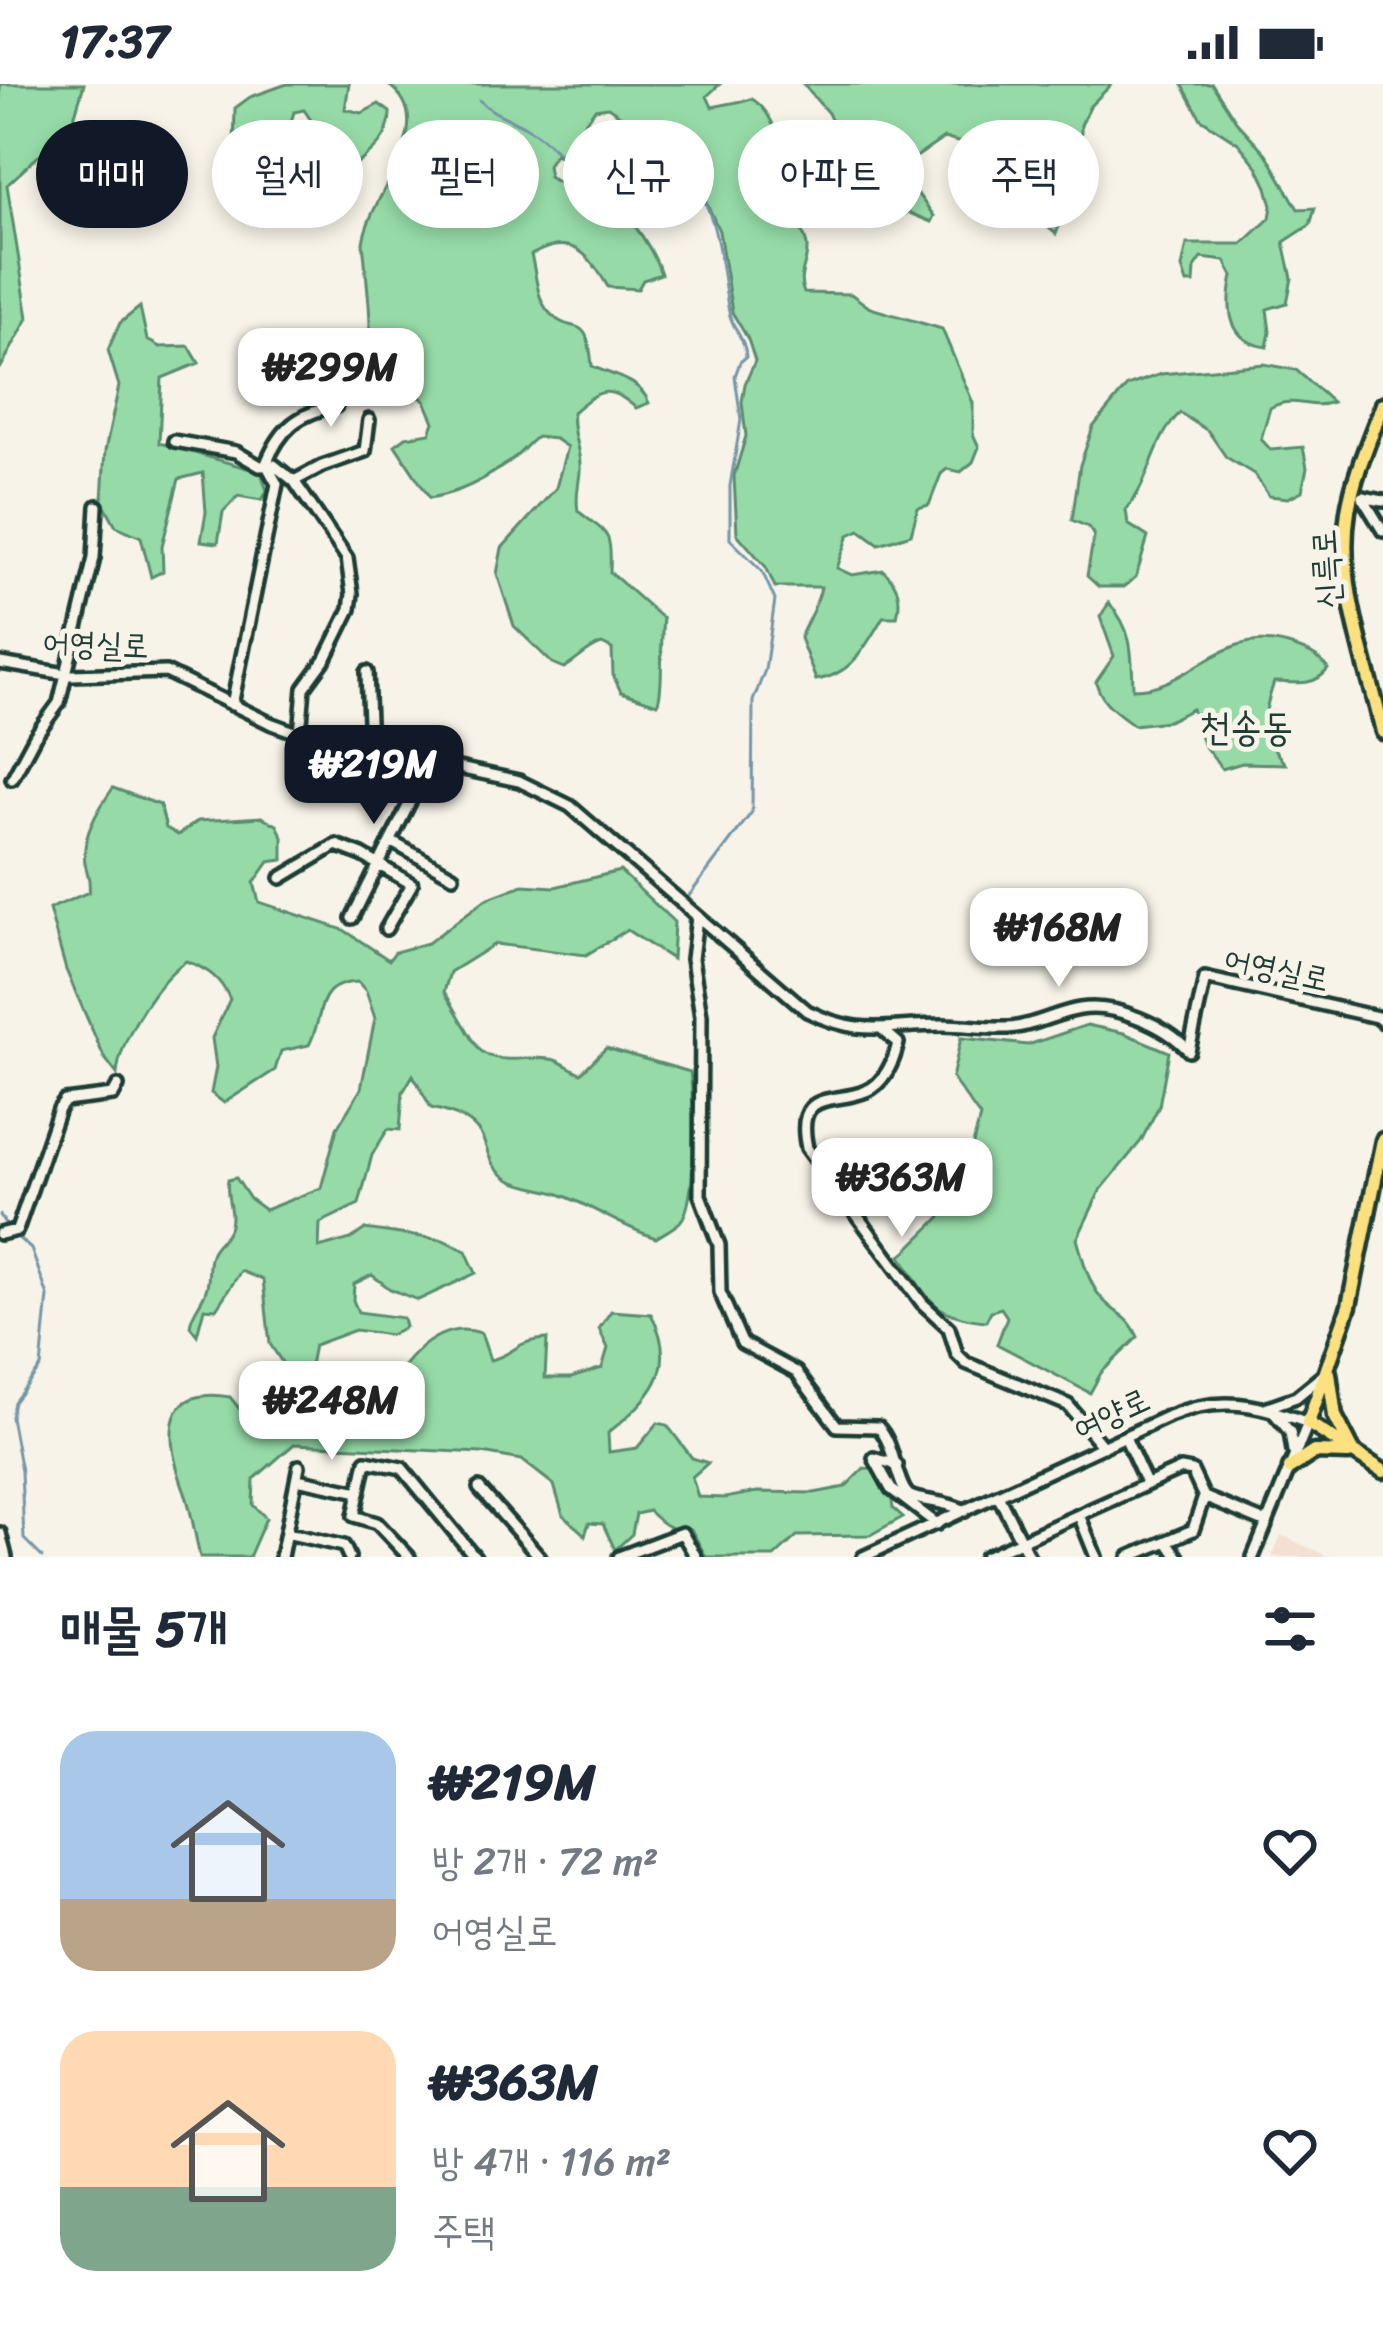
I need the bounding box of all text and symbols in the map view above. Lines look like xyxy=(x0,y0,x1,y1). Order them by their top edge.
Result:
text: 17:37 xyxy=(60,2,169,82)
chip: 매매 xyxy=(36,120,188,228)
chip: 월세 xyxy=(212,120,363,228)
chip: 필터 xyxy=(387,120,539,228)
chip: 신규 xyxy=(563,120,714,228)
chip: 아파트 xyxy=(738,120,924,228)
chip: 주택 xyxy=(948,120,1099,228)
pin: ₩299M xyxy=(247,328,415,430)
text: ₩299M xyxy=(265,332,397,401)
street label: 신륵로 xyxy=(1294,527,1358,611)
street label: 어영실로 xyxy=(42,613,150,675)
district label: 천송동 xyxy=(1199,692,1293,761)
pin: ₩219M xyxy=(290,725,458,827)
text: ₩219M xyxy=(311,729,437,798)
pin: ₩168M xyxy=(975,888,1143,990)
text: ₩168M xyxy=(997,892,1121,961)
street label: 어영실로 xyxy=(1219,930,1335,1008)
pin: ₩363M xyxy=(818,1138,986,1240)
text: ₩363M xyxy=(839,1142,965,1211)
pin: ₩248M xyxy=(248,1361,416,1463)
text: ₩248M xyxy=(266,1365,398,1434)
street label: 여양로 xyxy=(1063,1371,1160,1457)
text: 매물 5개 xyxy=(60,1584,228,1674)
icon: filters xyxy=(1257,1596,1323,1662)
text: ₩219M xyxy=(432,1737,596,1827)
icon: home xyxy=(156,1779,300,1923)
icon: heart xyxy=(1257,1818,1323,1884)
text: 방 2개 · 72 m² xyxy=(432,1827,658,1896)
text: 어영실로 xyxy=(432,1896,558,1965)
text: ₩363M xyxy=(432,2037,598,2127)
icon: home xyxy=(156,2079,300,2223)
icon: heart xyxy=(1257,2118,1323,2184)
text: 방 4개 · 116 m² xyxy=(432,2127,671,2196)
text: 주택 xyxy=(432,2196,495,2265)

